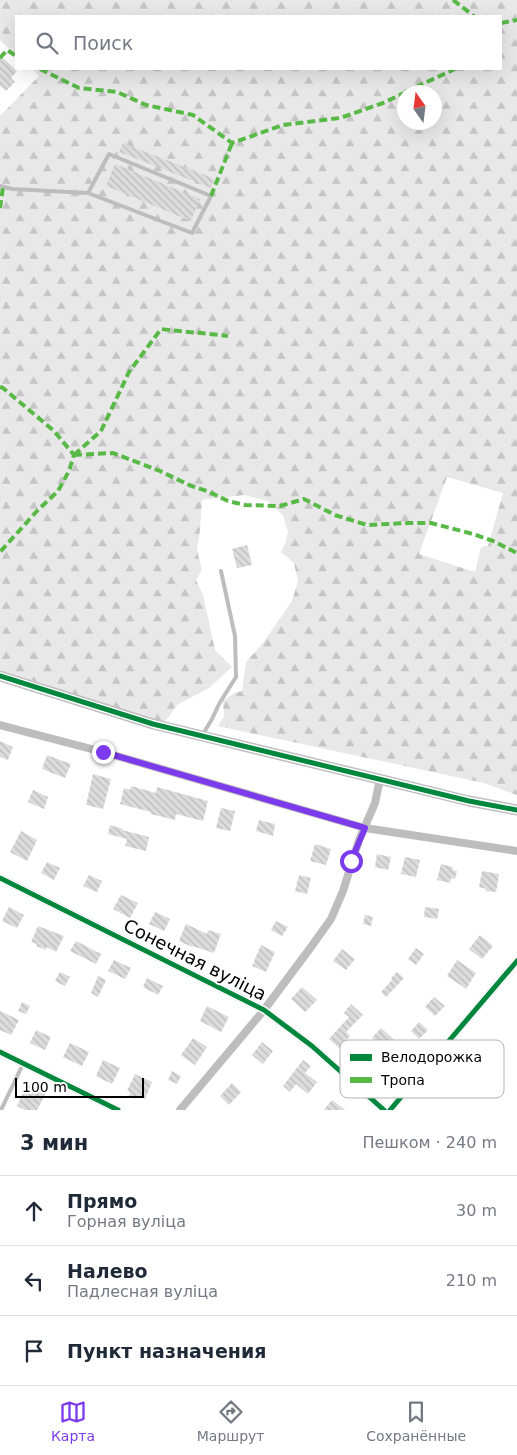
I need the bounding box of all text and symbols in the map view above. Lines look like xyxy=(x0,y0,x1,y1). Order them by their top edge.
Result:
search box xyxy=(15,15,502,70)
icon: search xyxy=(33,29,61,57)
text: Поиск xyxy=(73,32,133,54)
north arrow xyxy=(397,85,442,130)
route end xyxy=(92,741,115,764)
route start xyxy=(340,850,363,873)
street label: Сонечная вуліца xyxy=(120,914,270,1005)
legend xyxy=(340,1040,504,1098)
text: Велодорожка xyxy=(381,1049,482,1065)
text: Тропа xyxy=(380,1072,425,1088)
scale bar xyxy=(15,1075,144,1098)
text: 100 m xyxy=(22,1079,67,1095)
text: 3 мин xyxy=(20,1131,88,1155)
text: Пешком · 240 m xyxy=(362,1133,497,1152)
text: Прямо xyxy=(67,1190,137,1212)
icon: ahead xyxy=(20,1197,48,1225)
text: 30 m xyxy=(456,1201,497,1220)
text: Горная вуліца xyxy=(67,1212,186,1231)
text: Налево xyxy=(67,1260,148,1282)
icon: left xyxy=(20,1267,48,1295)
text: 210 m xyxy=(446,1271,497,1290)
text: Падлесная вуліца xyxy=(67,1282,218,1301)
icon: arrive xyxy=(20,1337,48,1365)
text: Пункт назначения xyxy=(67,1340,266,1362)
tab: Карта xyxy=(51,1398,95,1444)
tab: Маршрут xyxy=(197,1398,264,1444)
tab: Сохранённые xyxy=(366,1398,466,1444)

